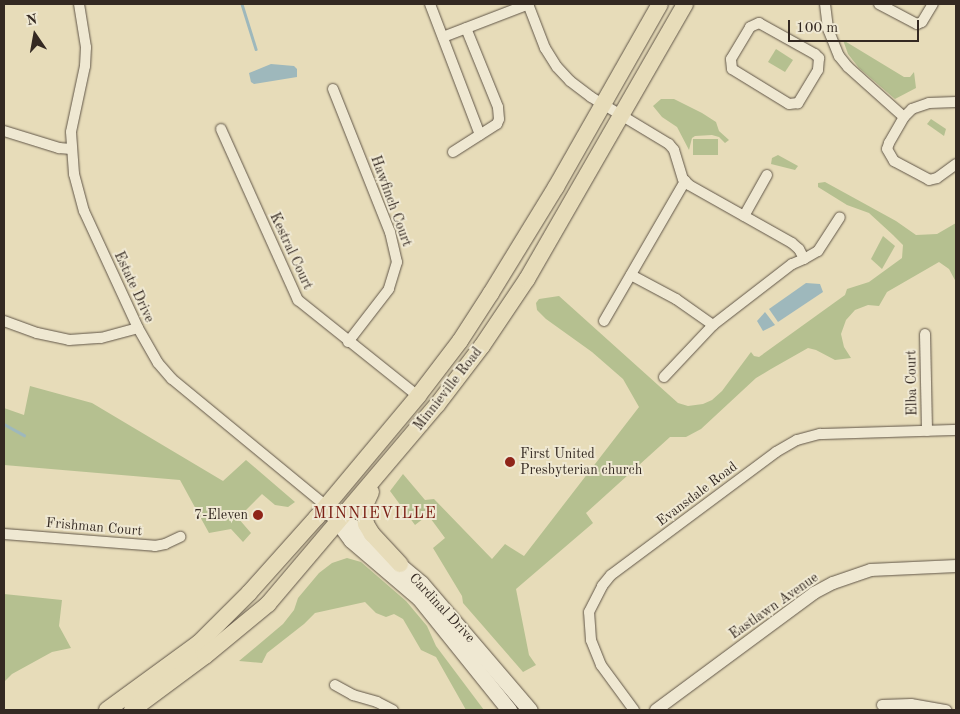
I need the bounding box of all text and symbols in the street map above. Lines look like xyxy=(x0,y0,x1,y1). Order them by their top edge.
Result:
north arrow xyxy=(10,10,60,60)
scale bar xyxy=(790,10,921,42)
text: N xyxy=(25,12,39,28)
text: 100 m xyxy=(796,21,838,36)
street label: Hawfinch Court xyxy=(367,153,415,249)
street label: Kestral Court xyxy=(266,210,316,292)
street label: Estate Drive xyxy=(110,249,158,325)
street label: Minnieville Road xyxy=(410,344,486,434)
street label: Elba Court xyxy=(903,350,921,416)
place label: First United Presbyterian church xyxy=(520,446,642,478)
marker: First United Presbyterian church xyxy=(504,456,516,468)
street label: Evansdale Road xyxy=(653,458,741,530)
district label: MINNIEVILLE xyxy=(312,504,438,524)
place label: 7-Eleven xyxy=(194,507,248,523)
marker: 7-Eleven xyxy=(252,509,264,521)
street label: Frishman Court xyxy=(45,514,143,540)
street label: Eastlawn Avenue xyxy=(726,569,822,643)
street label: Cardinal Drive xyxy=(406,570,478,646)

